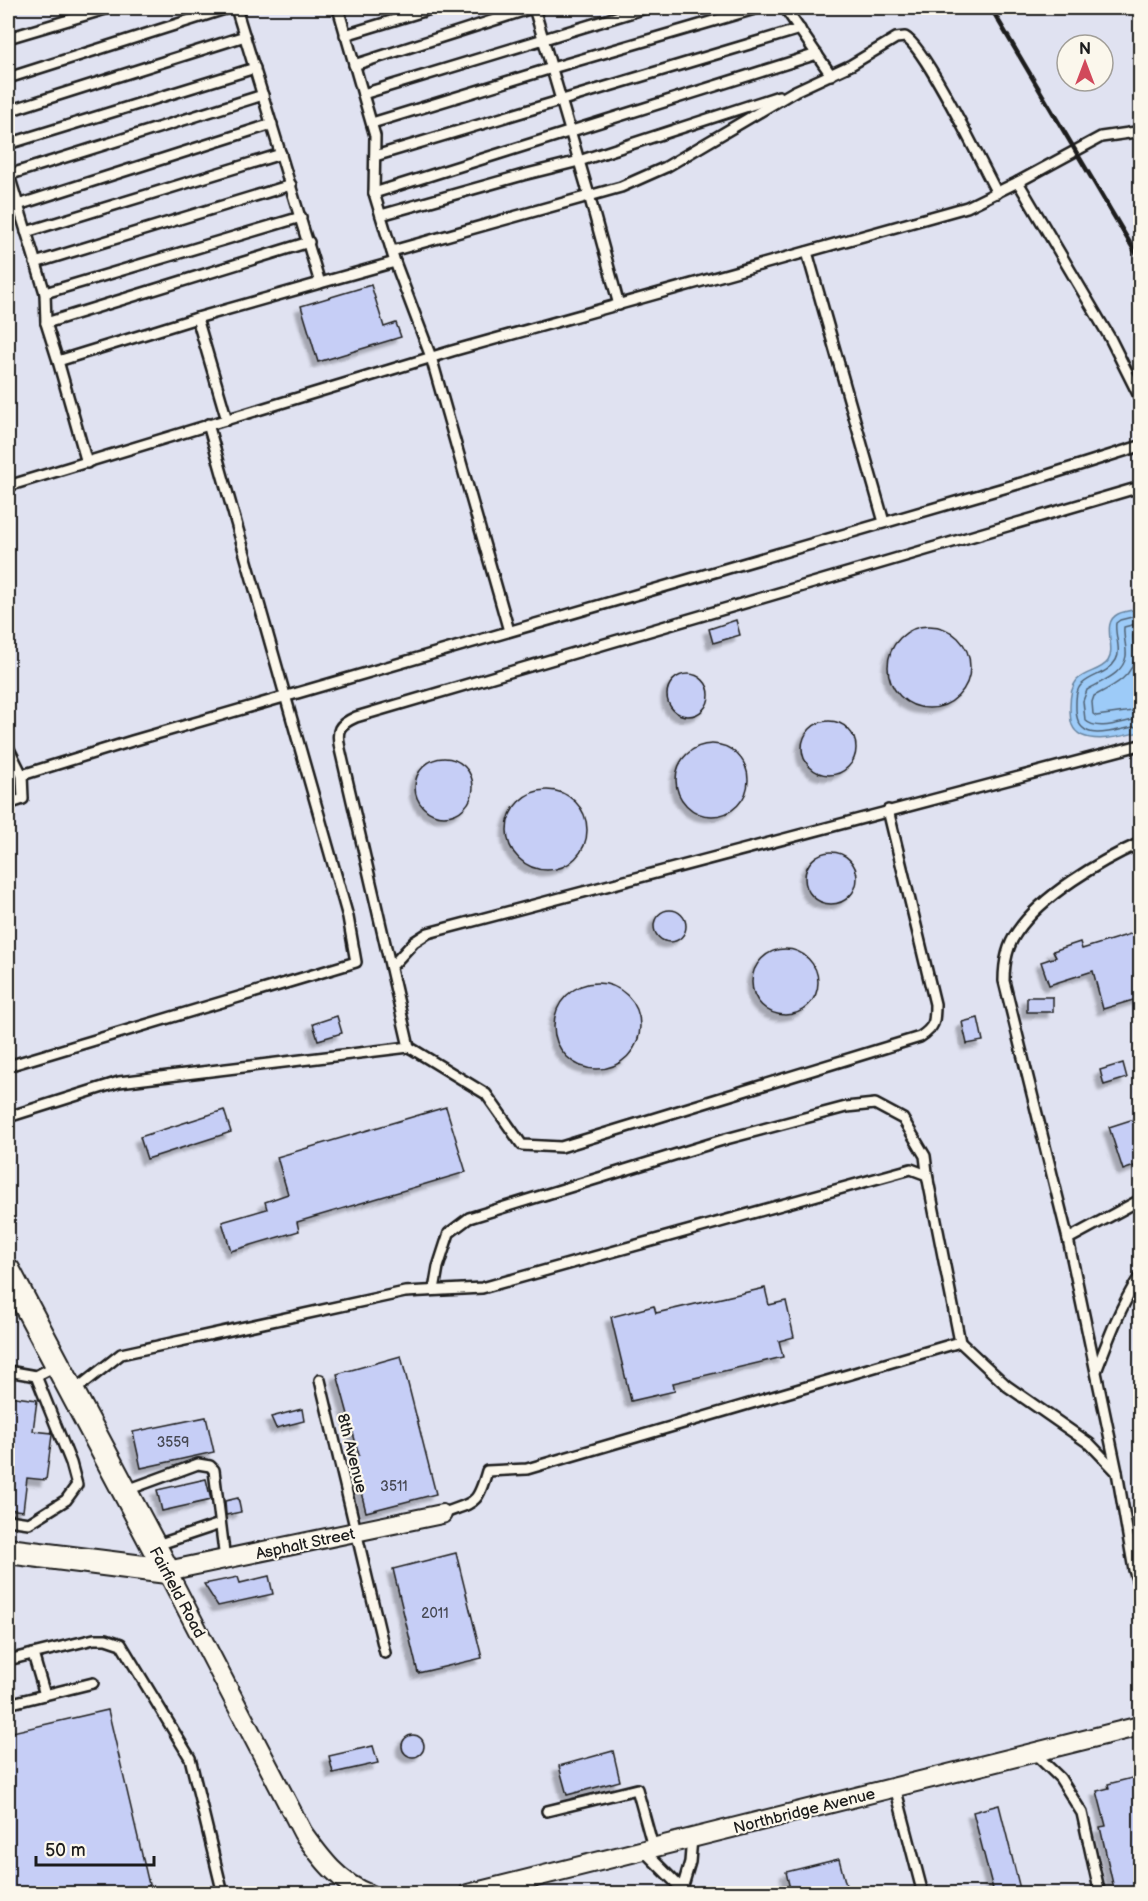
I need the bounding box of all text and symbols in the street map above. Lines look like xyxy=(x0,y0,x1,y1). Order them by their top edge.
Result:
north arrow xyxy=(1055,33,1115,93)
text: N xyxy=(1079,40,1091,59)
street label: 8th Avenue xyxy=(333,1412,371,1496)
house number: 3559 xyxy=(157,1434,189,1451)
house number: 3511 xyxy=(380,1478,408,1495)
street label: Asphalt Street xyxy=(254,1525,357,1564)
street label: Fairfield Road xyxy=(145,1544,209,1642)
house number: 2011 xyxy=(421,1605,449,1622)
street label: Northbridge Avenue xyxy=(731,1785,878,1838)
scale bar xyxy=(36,1829,154,1867)
text: 50 m xyxy=(45,1840,86,1861)

